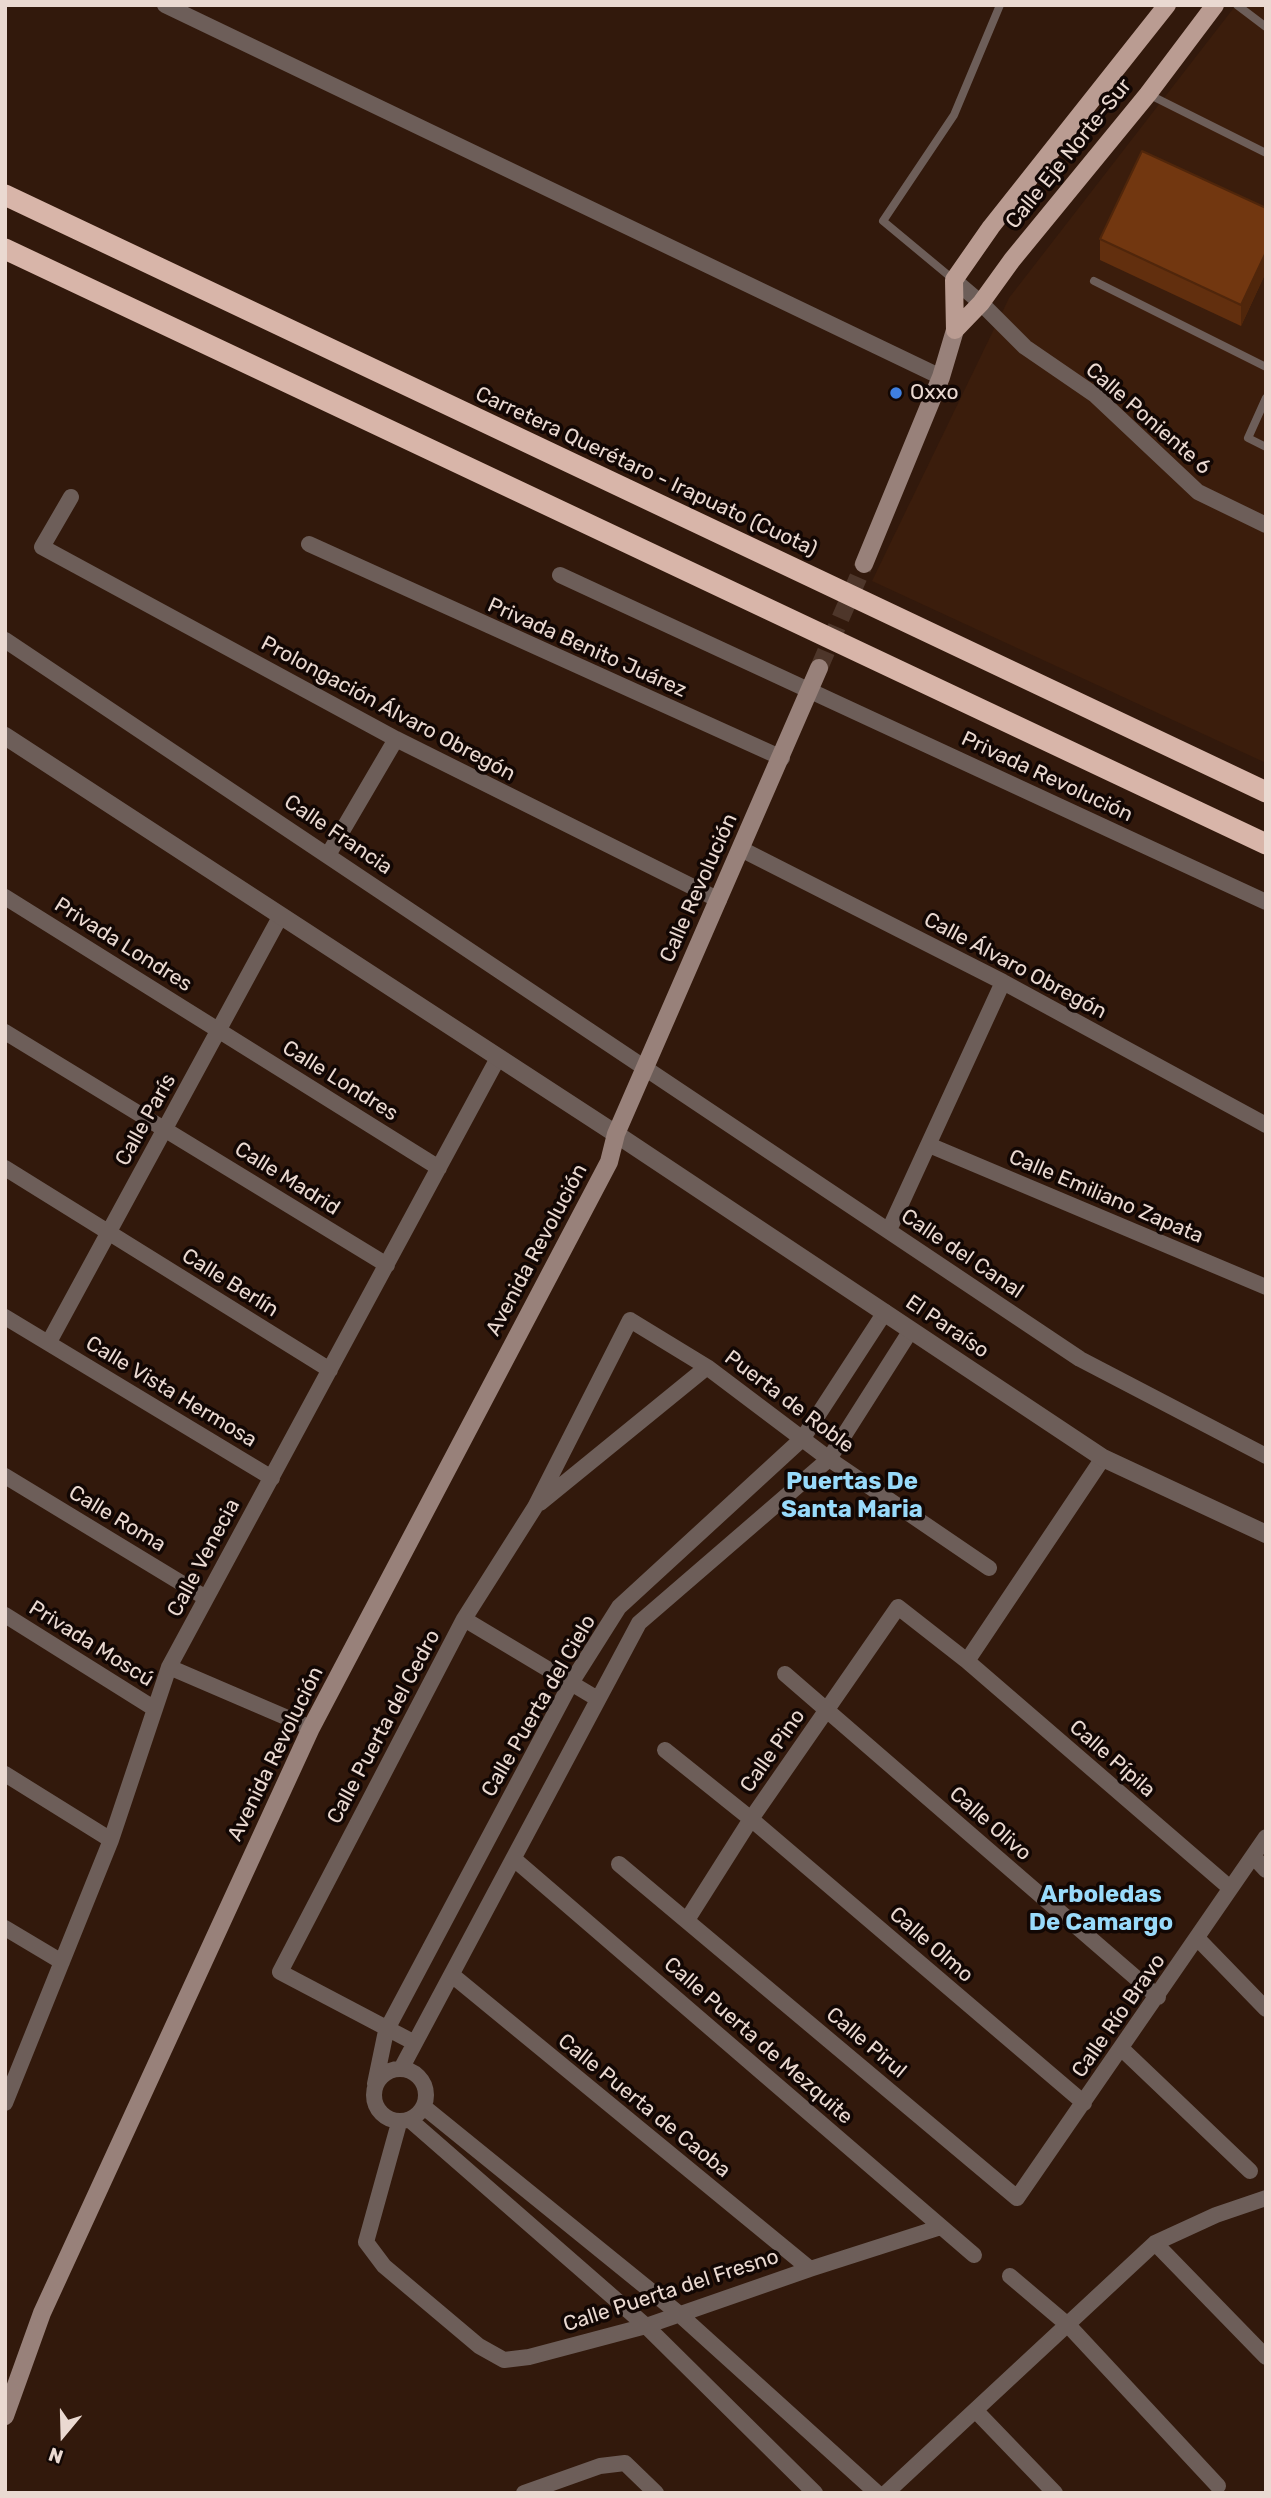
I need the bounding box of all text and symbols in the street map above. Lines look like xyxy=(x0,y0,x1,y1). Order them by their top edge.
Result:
street label: Calle Eje Norte-Sur xyxy=(1001,74,1137,234)
street label: Calle Poniente 6 xyxy=(1080,358,1216,480)
place label: Oxxo xyxy=(910,380,959,406)
street label: Carretera Querétaro - Irapuato (Cuota) xyxy=(471,382,821,562)
marker: Oxxo xyxy=(888,385,904,401)
street label: Privada Benito Juárez xyxy=(484,593,690,703)
street label: Prolongación Álvaro Obregón xyxy=(257,631,519,787)
street label: Privada Revolución xyxy=(957,726,1137,828)
street label: Calle Francia xyxy=(279,790,397,880)
street label: Calle Revolución xyxy=(655,810,743,966)
street label: Privada Londres xyxy=(49,893,197,997)
street label: Calle Álvaro Obregón xyxy=(919,907,1111,1025)
street label: Calle Londres xyxy=(277,1035,403,1127)
street label: Calle París xyxy=(110,1070,182,1170)
street label: Calle Madrid xyxy=(230,1137,344,1221)
street label: Calle Emiliano Zapata xyxy=(1005,1145,1207,1249)
street label: Avenida Revolución xyxy=(481,1160,593,1340)
street label: Calle del Canal xyxy=(896,1204,1028,1304)
street label: Calle Berlín xyxy=(177,1243,283,1323)
street label: El Paraíso xyxy=(901,1290,993,1364)
street label: Calle Vista Hermosa xyxy=(81,1331,261,1453)
street label: Puerta de Roble xyxy=(719,1345,859,1459)
district label: Puertas De Santa Maria xyxy=(781,1468,923,1524)
street label: Calle Roma xyxy=(64,1480,170,1558)
street label: Calle Venecia xyxy=(162,1495,246,1621)
street label: Privada Moscú xyxy=(24,1596,158,1692)
street label: Calle Puerta del Cielo xyxy=(477,1611,601,1801)
street label: Calle Puerta del Cedro xyxy=(322,1626,446,1828)
street label: Avenida Revolución xyxy=(223,1663,329,1845)
street label: Calle Pino xyxy=(735,1704,811,1798)
street label: Calle Pípila xyxy=(1064,1715,1160,1803)
street label: Calle Olivo xyxy=(944,1782,1036,1866)
district label: Arboledas De Camargo xyxy=(1029,1881,1173,1937)
street label: Calle Olmo xyxy=(884,1902,978,1988)
street label: Calle Río Bravo xyxy=(1067,1949,1171,2083)
street label: Calle Puerta de Mezquite xyxy=(658,1952,858,2130)
street label: Calle Pirul xyxy=(821,2002,911,2084)
street label: Calle Puerta de Caoba xyxy=(553,2029,735,2183)
street label: Calle Puerta del Fresno xyxy=(560,2244,782,2338)
north arrow xyxy=(28,2400,98,2470)
text: N xyxy=(46,2442,66,2468)

